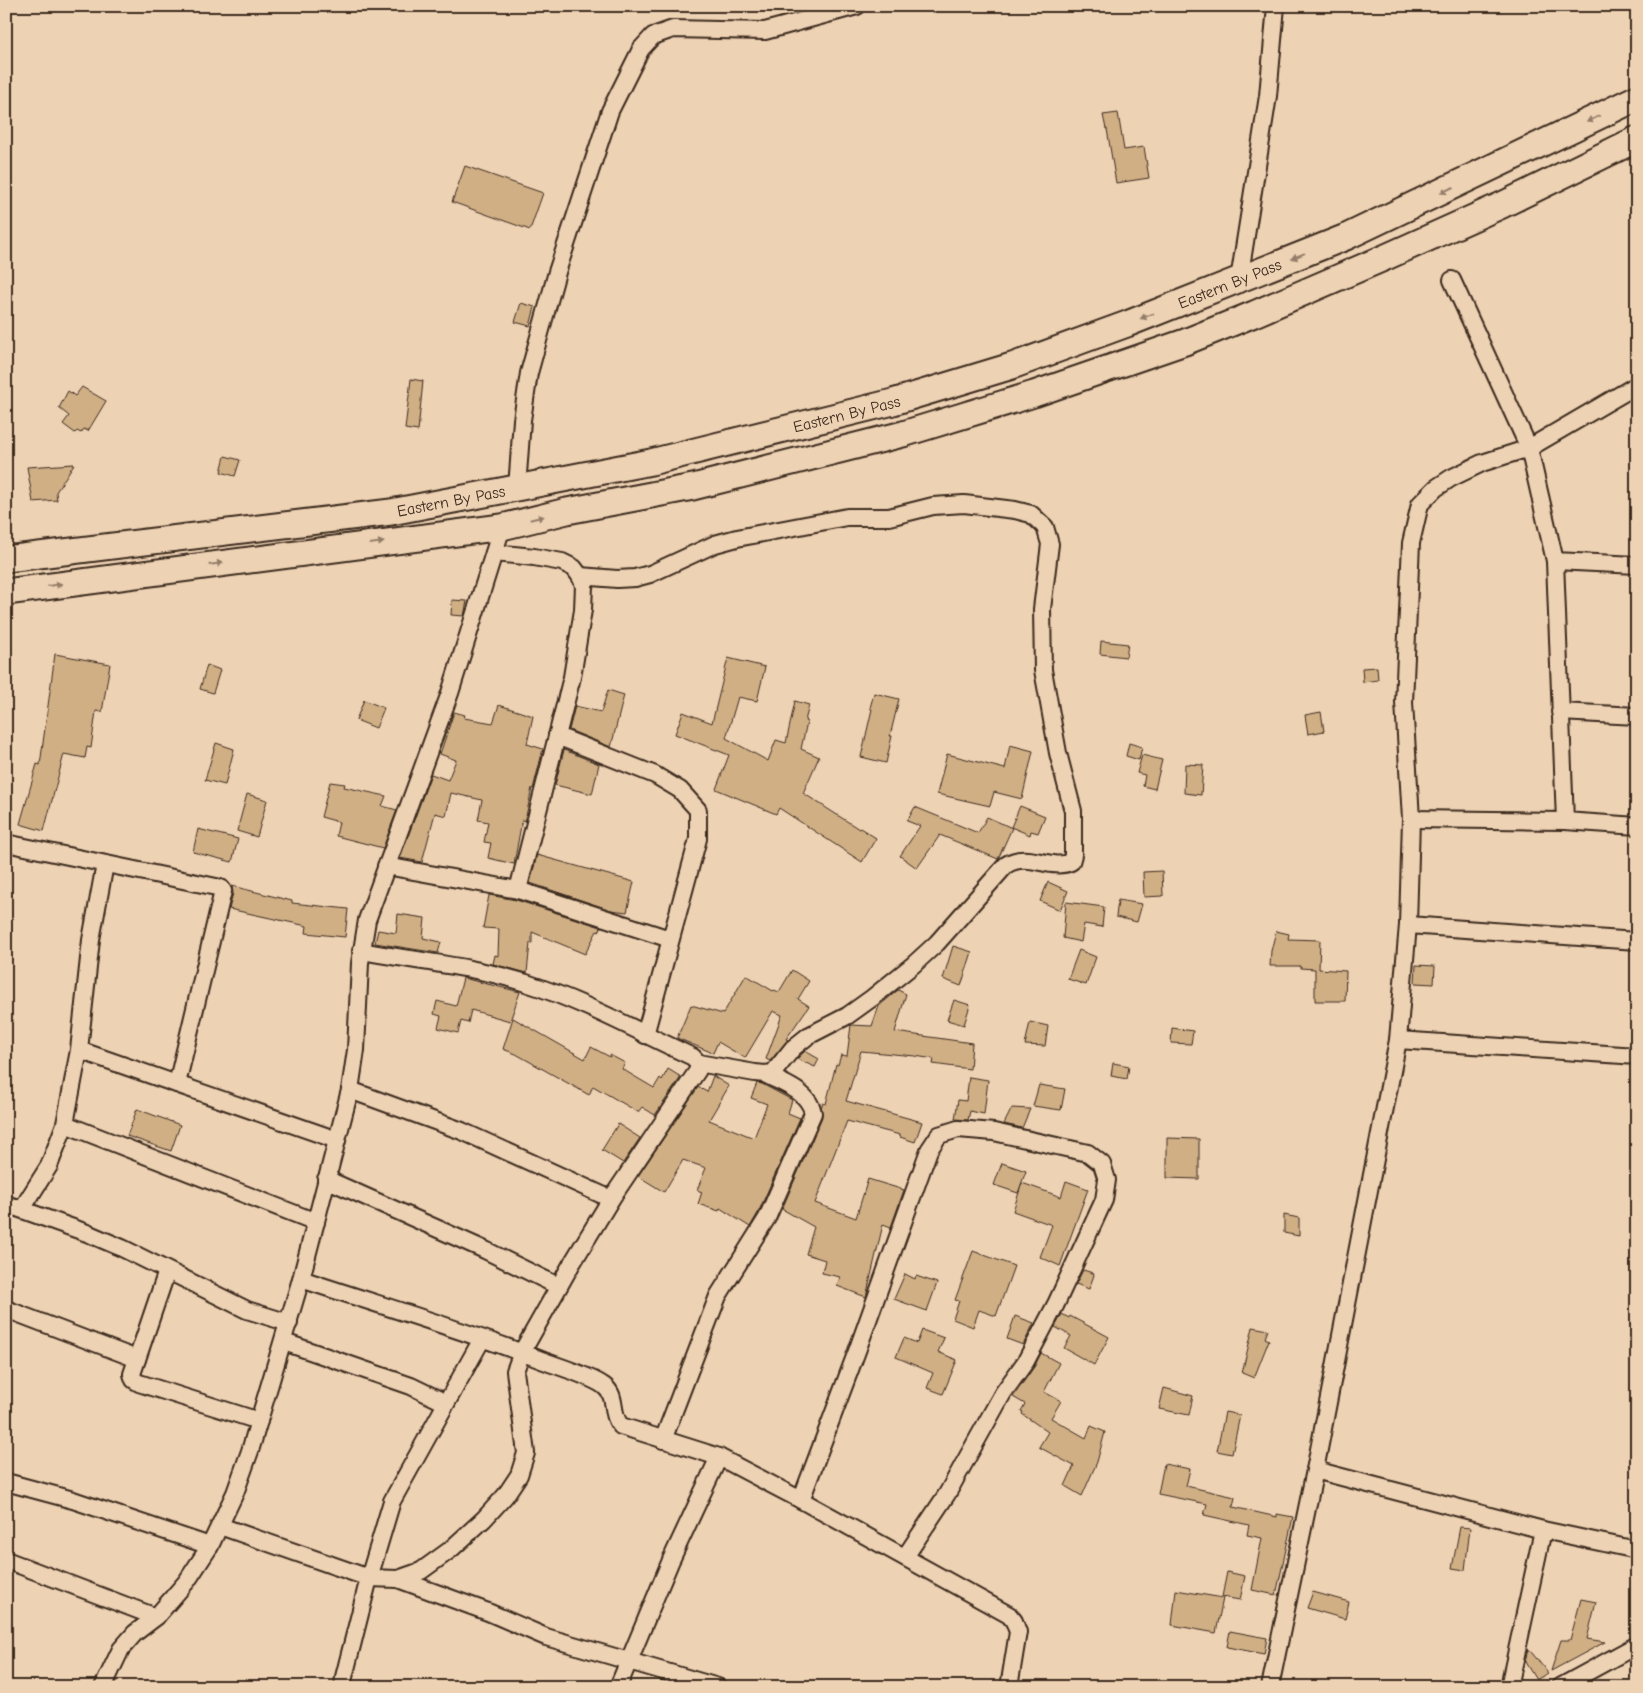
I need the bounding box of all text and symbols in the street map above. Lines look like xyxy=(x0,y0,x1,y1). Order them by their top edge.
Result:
one-way arrow xyxy=(1586,115,1600,123)
one-way arrow xyxy=(1440,186,1454,194)
one-way arrow xyxy=(1290,252,1305,260)
street label: Eastern By Pass xyxy=(1176,255,1284,313)
one-way arrow xyxy=(1139,312,1154,320)
street label: Eastern By Pass xyxy=(791,392,903,436)
street label: Eastern By Pass xyxy=(396,482,507,521)
one-way arrow xyxy=(530,514,545,522)
one-way arrow xyxy=(369,539,385,547)
one-way arrow xyxy=(208,560,224,568)
one-way arrow xyxy=(47,581,63,589)

